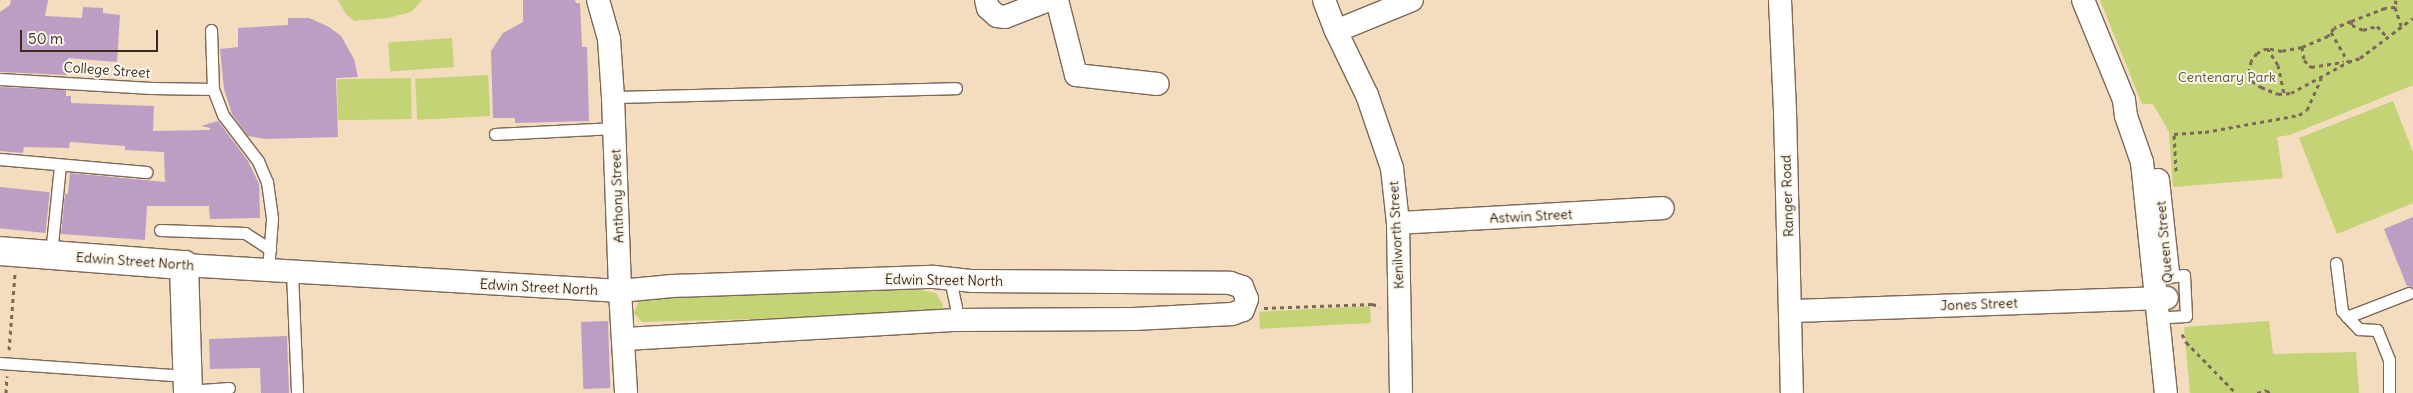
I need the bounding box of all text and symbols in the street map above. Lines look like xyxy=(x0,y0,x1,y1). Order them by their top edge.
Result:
scale bar xyxy=(22,20,160,52)
text: 50 m xyxy=(28,29,63,48)
street label: College Street xyxy=(63,59,151,81)
park label: Centenary Park xyxy=(2178,69,2276,85)
street label: Anthony Street xyxy=(607,149,627,243)
street label: Ranger Road xyxy=(1777,155,1797,237)
street label: Kenilworth Street xyxy=(1385,180,1407,290)
street label: Queen Street xyxy=(2152,200,2176,284)
street label: Astwin Street xyxy=(1489,205,1573,227)
street label: Edwin Street North xyxy=(75,248,195,274)
street label: Edwin Street North xyxy=(885,271,1003,289)
street label: Edwin Street North xyxy=(479,276,599,298)
street label: Jones Street xyxy=(1940,294,2018,314)

